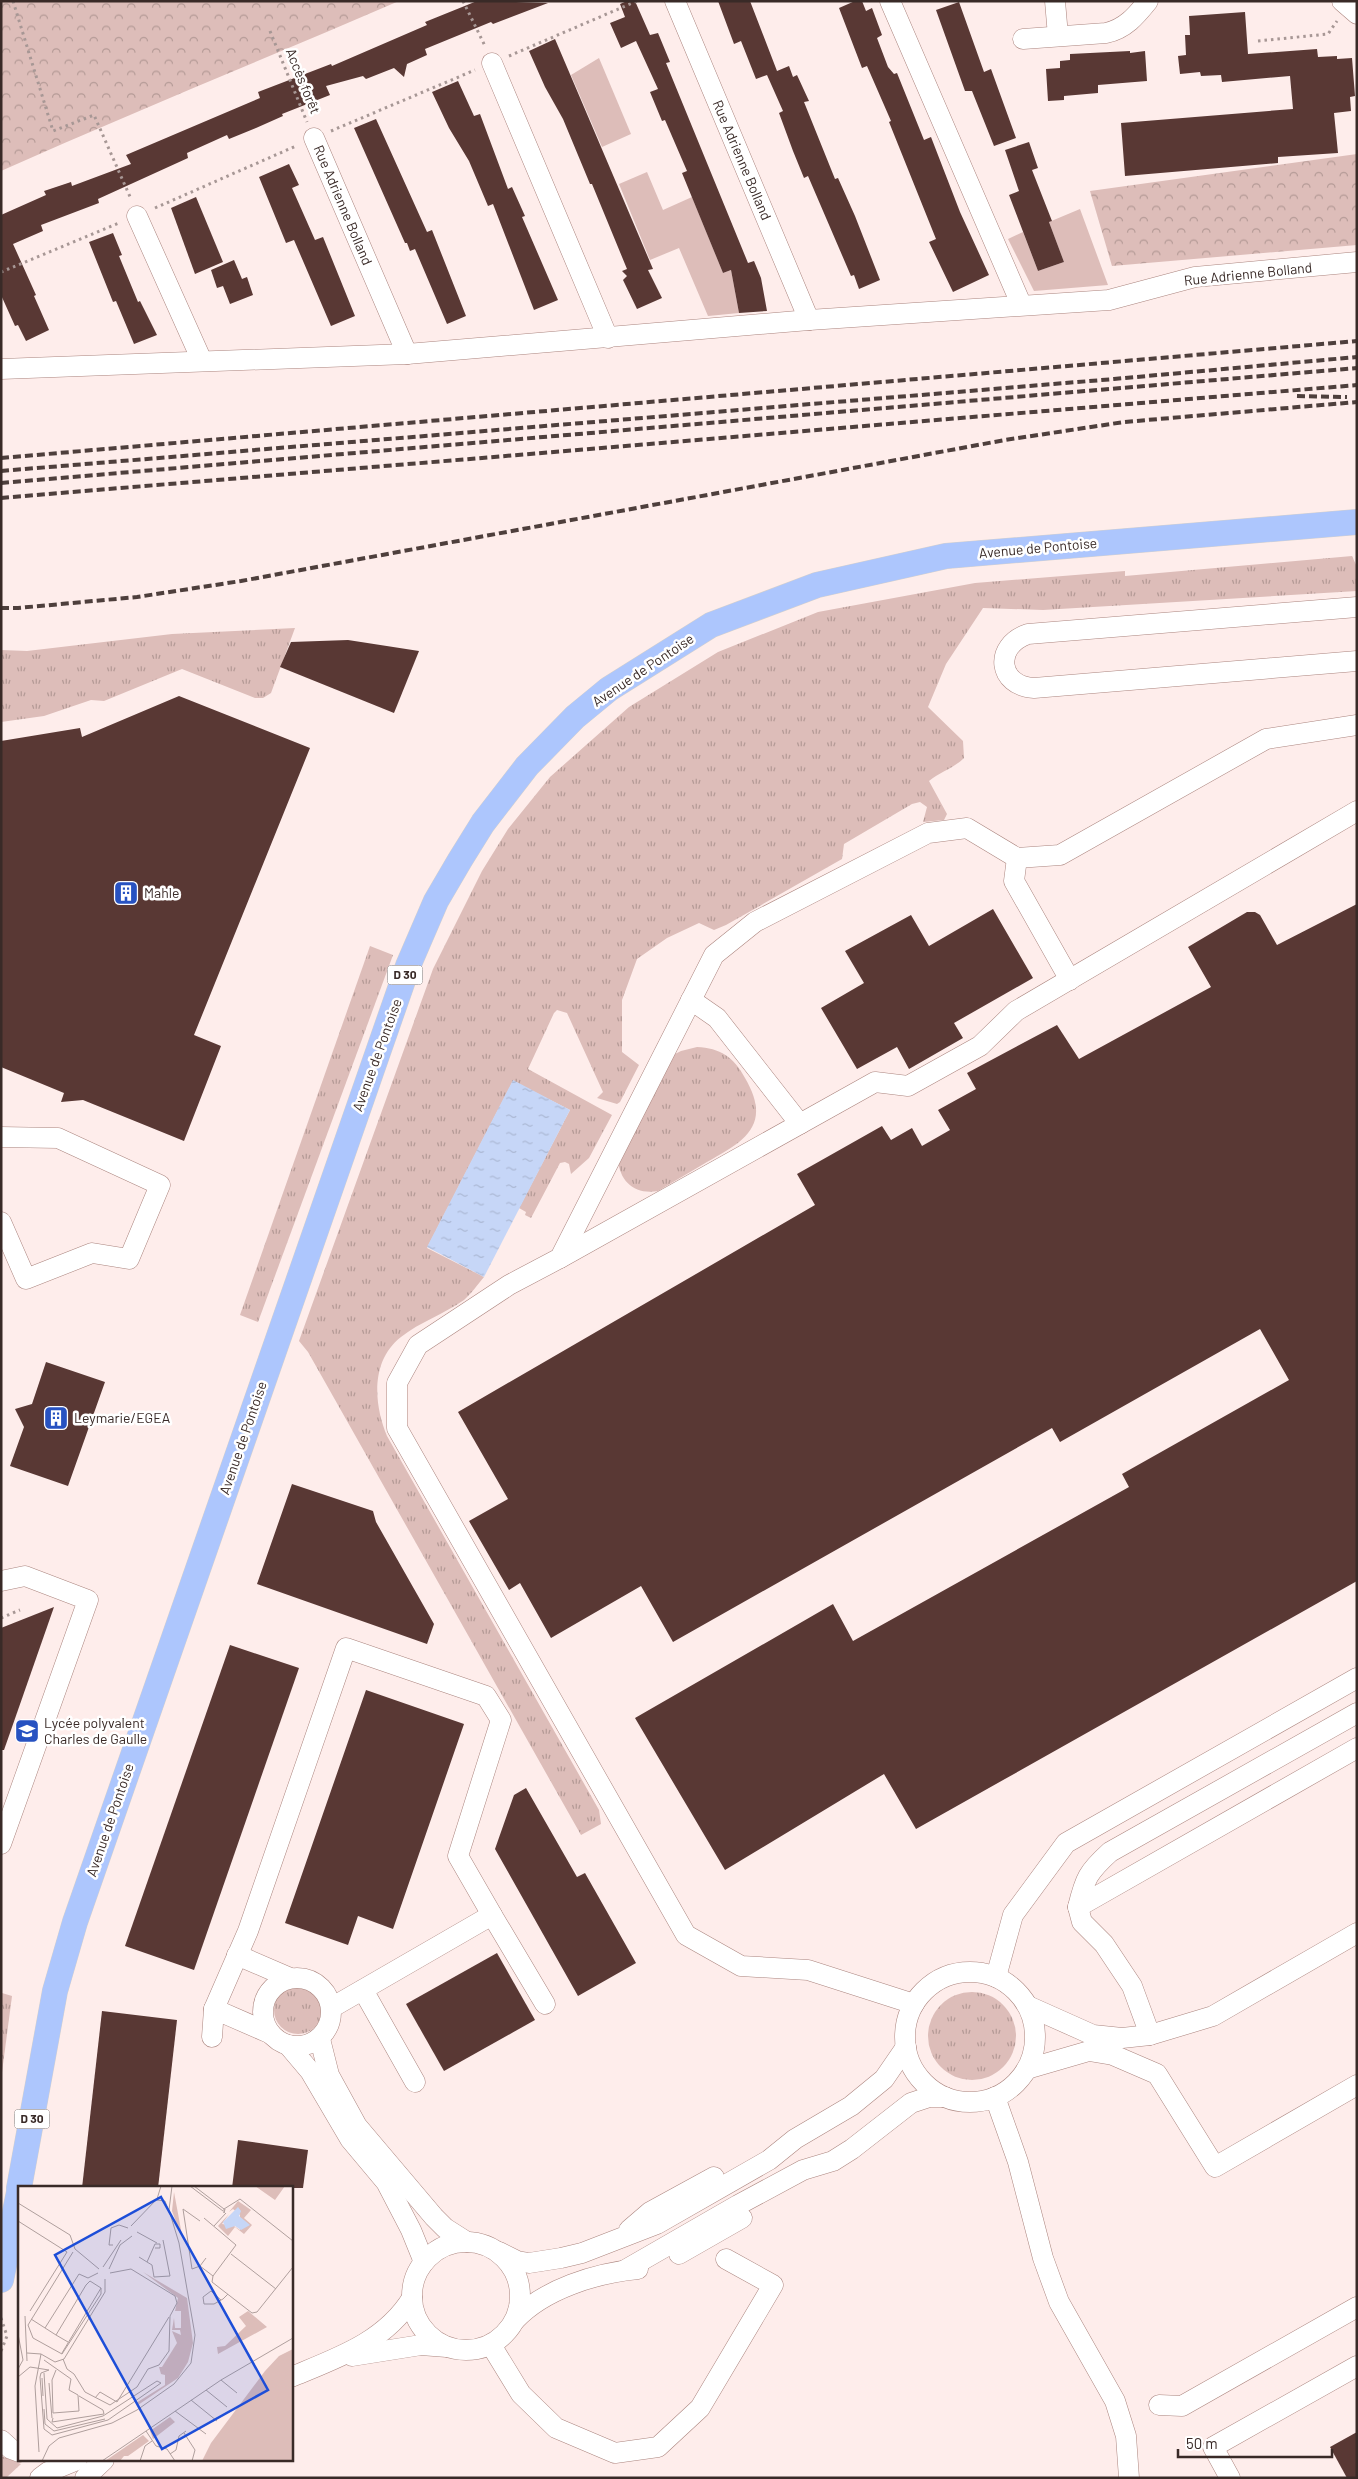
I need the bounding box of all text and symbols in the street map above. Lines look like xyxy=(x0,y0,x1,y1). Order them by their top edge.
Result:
street label: Accès forêt xyxy=(283,46,324,116)
street label: Rue Adrienne Bolland xyxy=(709,97,775,222)
street label: Rue Adrienne Bolland xyxy=(310,142,376,267)
street label: Rue Adrienne Bolland xyxy=(1183,258,1313,289)
street label: Avenue de Pontoise xyxy=(978,534,1098,561)
street label: Avenue de Pontoise xyxy=(589,629,697,710)
building icon: Mahle xyxy=(113,880,139,906)
place label: Mahle xyxy=(144,884,179,901)
road number: D 30 xyxy=(388,966,422,984)
street label: Avenue de Pontoise xyxy=(348,996,405,1114)
street label: Avenue de Pontoise xyxy=(215,1379,270,1497)
building icon: Leymarie/EGEA xyxy=(43,1405,69,1431)
place label: Leymarie/EGEA xyxy=(74,1409,171,1426)
place label: Lycée polyvalent Charles de Gaulle xyxy=(44,1714,147,1747)
school or university icon: Lycée polyvalent Charles de Gaulle xyxy=(14,1718,40,1744)
street label: Avenue de Pontoise xyxy=(82,1761,137,1879)
road number: D 30 xyxy=(15,2110,50,2128)
inset map xyxy=(18,2186,292,2462)
scale bar xyxy=(1178,2426,1332,2458)
text: 50 m xyxy=(1186,2434,1218,2452)

